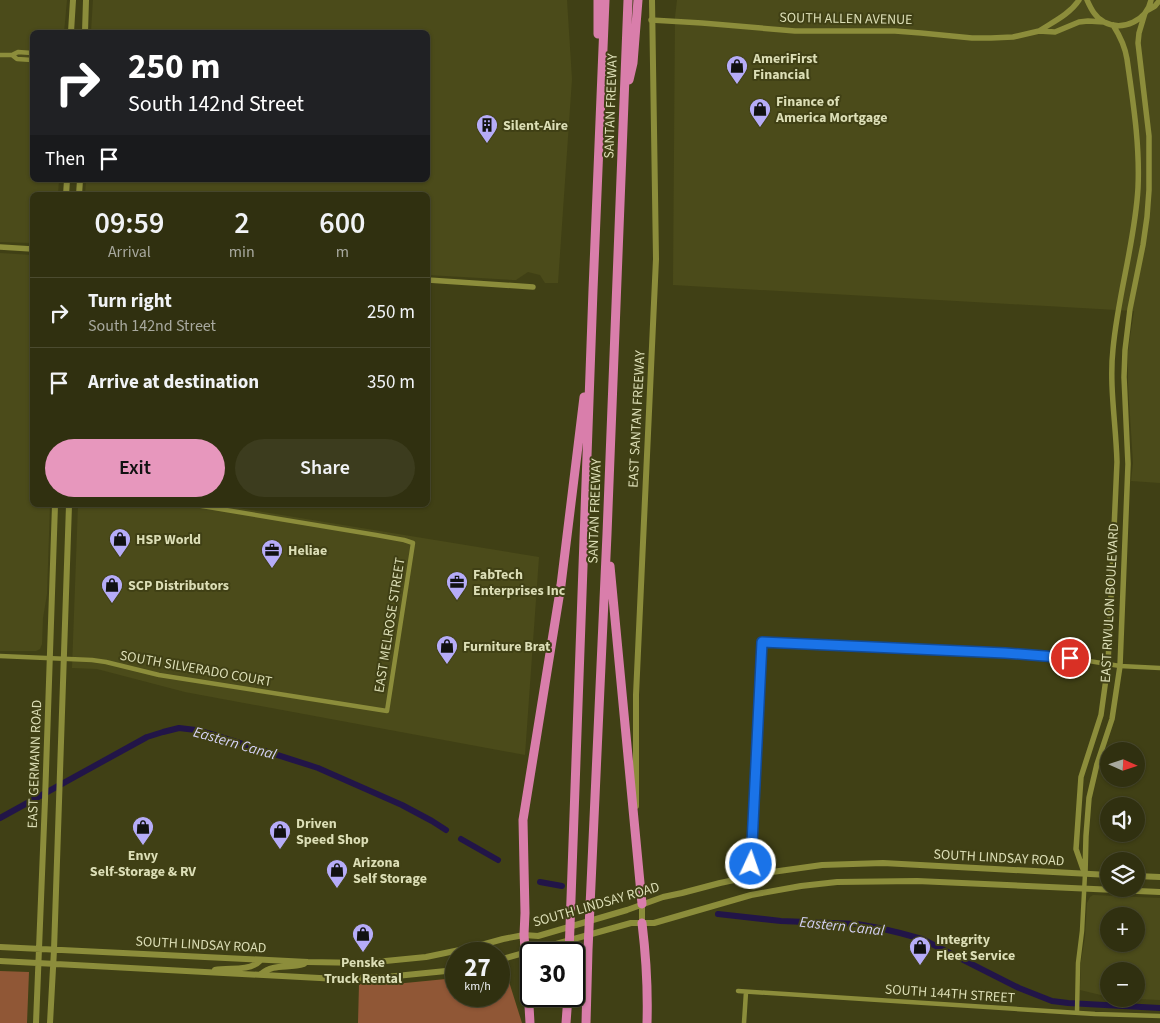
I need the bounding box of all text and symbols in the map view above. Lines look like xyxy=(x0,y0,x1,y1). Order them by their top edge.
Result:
street label: SOUTH ALLEN AVENUE xyxy=(779,8,913,30)
text: 250 m xyxy=(128,42,220,92)
place label: AmeriFirst Financial xyxy=(752,49,818,85)
icon: right xyxy=(45,50,110,115)
street label: SANTAN FREEWAY xyxy=(599,53,623,159)
shop icon: AmeriFirst Financial xyxy=(725,54,749,85)
text: South 142nd Street xyxy=(128,88,304,120)
place label: Finance of America Mortgage xyxy=(775,92,888,128)
shop icon: Finance of America Mortgage xyxy=(748,97,772,128)
building icon: Silent-Aire xyxy=(475,113,499,144)
place label: Silent-Aire xyxy=(503,116,568,136)
icon: arrive xyxy=(95,145,123,173)
text: Then xyxy=(45,146,85,173)
text: 09:59 xyxy=(95,202,164,245)
text: 2 xyxy=(234,202,250,245)
text: 600 xyxy=(319,202,365,245)
text: Arrival xyxy=(108,241,151,263)
text: min xyxy=(229,241,255,263)
text: m xyxy=(336,241,349,263)
text: Turn right xyxy=(88,288,172,315)
icon: right xyxy=(45,299,73,327)
text: 250 m xyxy=(367,299,415,326)
text: South 142nd Street xyxy=(88,315,216,337)
street label: EAST SANTAN FREEWAY xyxy=(623,349,651,488)
icon: arrive xyxy=(45,369,73,397)
text: Arrive at destination xyxy=(88,369,259,396)
text: 350 m xyxy=(367,369,415,396)
button: Exit xyxy=(45,439,225,497)
button: Share xyxy=(235,439,415,497)
street label: SANTAN FREEWAY xyxy=(583,458,607,564)
street label: EAST RIVULON BOULEVARD xyxy=(1096,523,1124,683)
shop icon: HSP World xyxy=(108,527,132,558)
place label: HSP World xyxy=(136,530,201,550)
office icon: Heliae xyxy=(260,538,284,569)
place label: Heliae xyxy=(288,541,327,561)
street label: EAST MELROSE STREET xyxy=(369,556,411,694)
place label: FabTech Enterprises Inc xyxy=(473,565,566,601)
office icon: FabTech Enterprises Inc xyxy=(445,570,469,601)
shop icon: SCP Distributors xyxy=(100,573,124,604)
place label: SCP Distributors xyxy=(128,576,229,596)
shop icon: Furniture Brat xyxy=(435,634,459,665)
place label: Furniture Brat xyxy=(463,637,551,657)
pin xyxy=(1049,637,1091,679)
icon: arrive xyxy=(1056,644,1084,672)
street label: SOUTH SILVERADO COURT xyxy=(118,646,274,692)
street label: EAST GERMANN ROAD xyxy=(23,699,47,829)
water label: Eastern Canal xyxy=(191,722,279,765)
north arrow xyxy=(1100,742,1145,788)
map controls xyxy=(1100,742,1145,1007)
button: sound xyxy=(1100,797,1145,842)
place label: Driven Speed Shop xyxy=(296,814,369,850)
shop icon: Envy Self-Storage & RV xyxy=(131,815,155,846)
shop icon: Driven Speed Shop xyxy=(268,819,292,850)
position arrow xyxy=(724,837,776,889)
street label: SOUTH LINDSAY ROAD xyxy=(933,845,1065,871)
place label: Envy Self-Storage & RV xyxy=(90,846,196,882)
button: layers xyxy=(1100,852,1145,897)
place label: Arizona Self Storage xyxy=(352,853,427,889)
shop icon: Arizona Self Storage xyxy=(325,858,349,889)
street label: SOUTH LINDSAY ROAD xyxy=(531,877,662,933)
button: + xyxy=(1100,907,1145,952)
water label: Eastern Canal xyxy=(798,912,886,941)
shop icon: Penske Truck Rental xyxy=(351,922,375,953)
place label: Integrity Fleet Service xyxy=(936,930,1015,966)
street label: SOUTH LINDSAY ROAD xyxy=(135,932,267,958)
shop icon: Integrity Fleet Service xyxy=(908,935,932,966)
speed limit sign: 30 xyxy=(520,942,585,1007)
text: 27 xyxy=(464,950,491,986)
place label: Penske Truck Rental xyxy=(324,953,402,989)
button: − xyxy=(1100,962,1145,1007)
text: km/h xyxy=(464,978,491,995)
street label: SOUTH 144TH STREET xyxy=(884,979,1016,1009)

